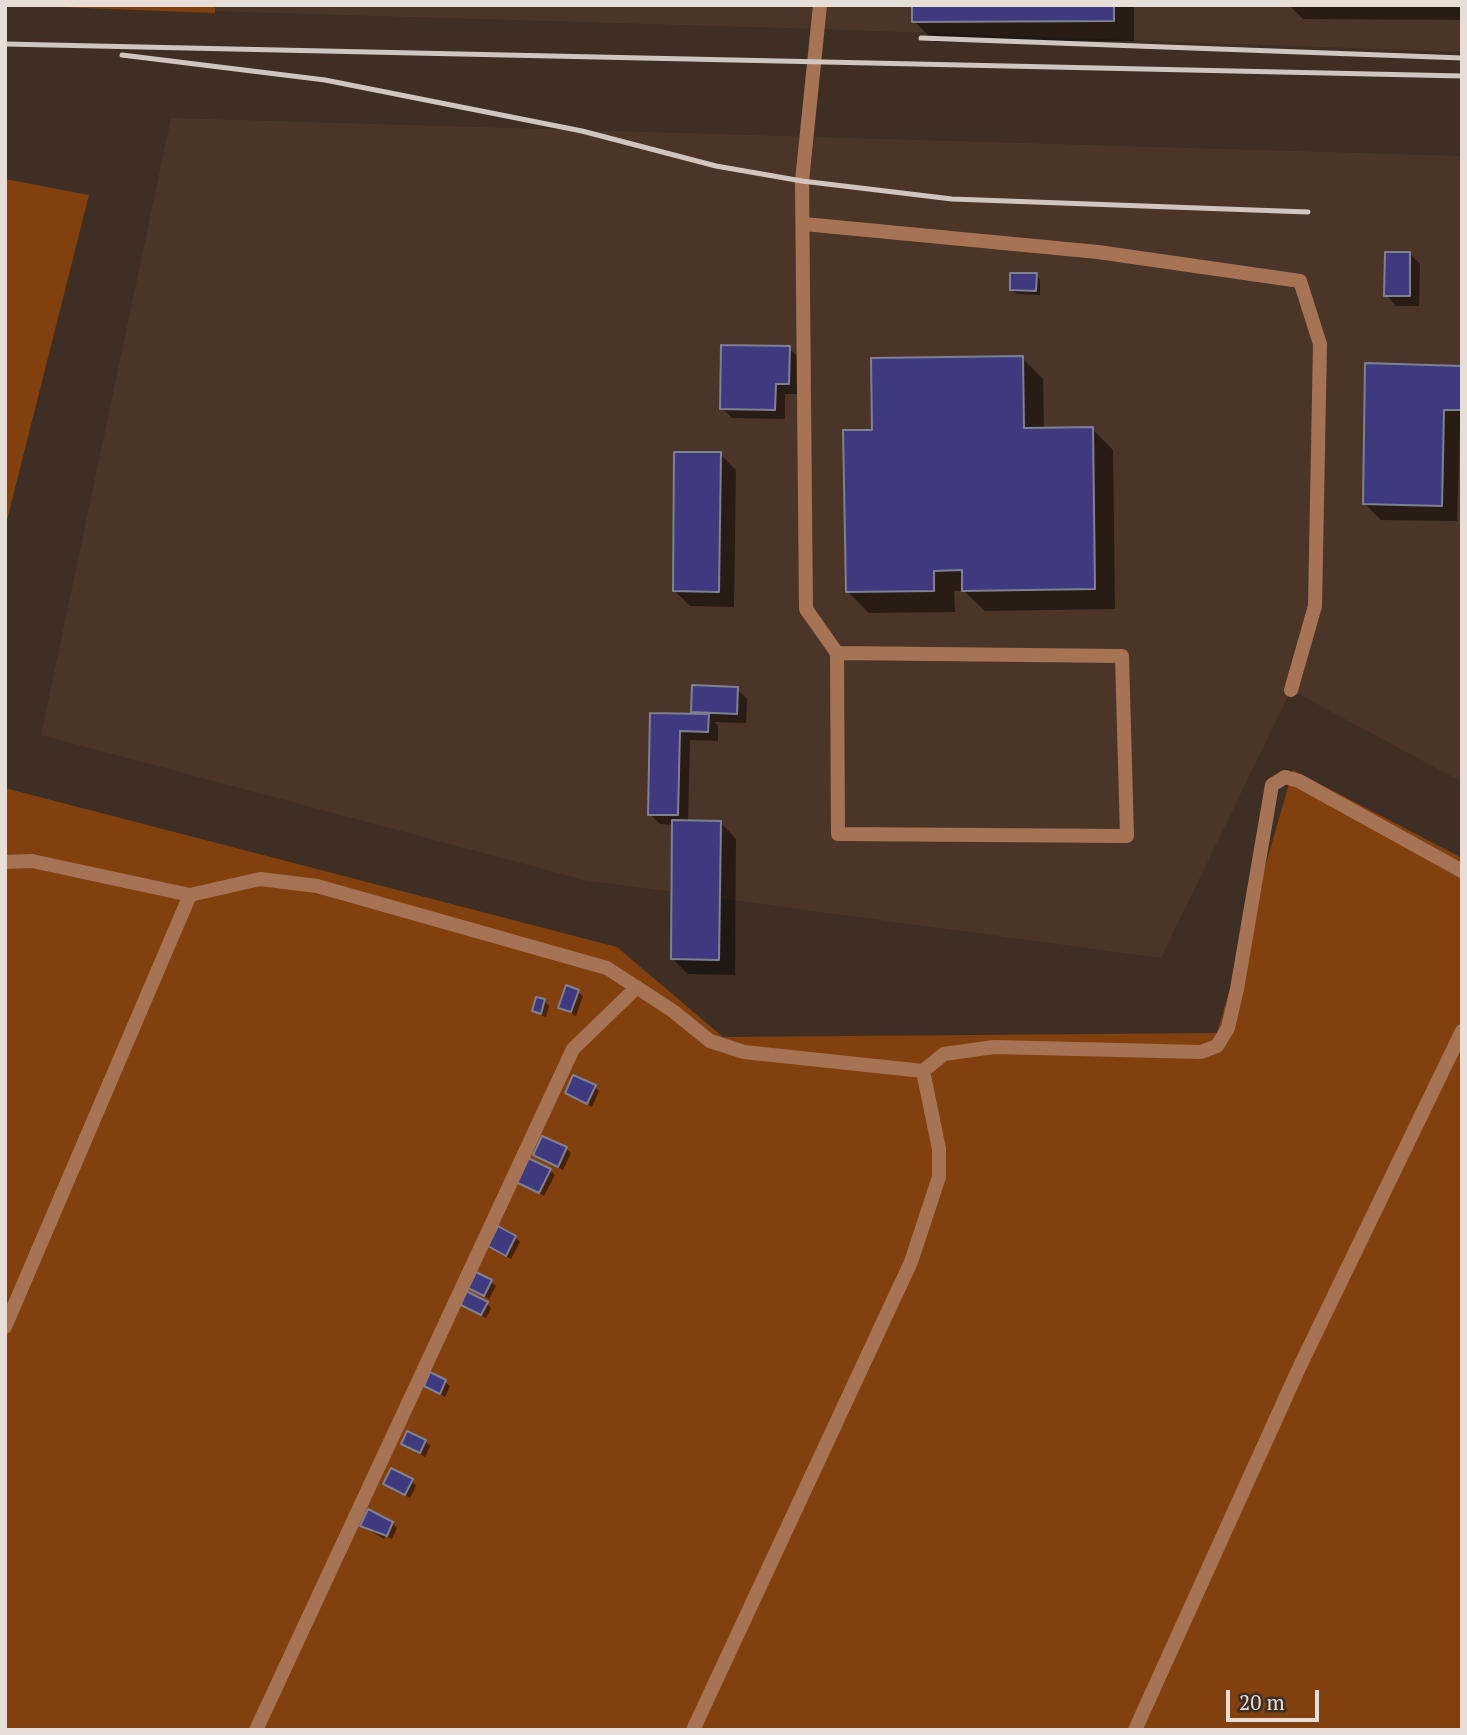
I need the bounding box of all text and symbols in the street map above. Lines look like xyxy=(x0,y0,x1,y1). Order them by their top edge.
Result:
scale bar xyxy=(1229,1676,1322,1720)
text: 20 m xyxy=(1239,1688,1285,1716)

